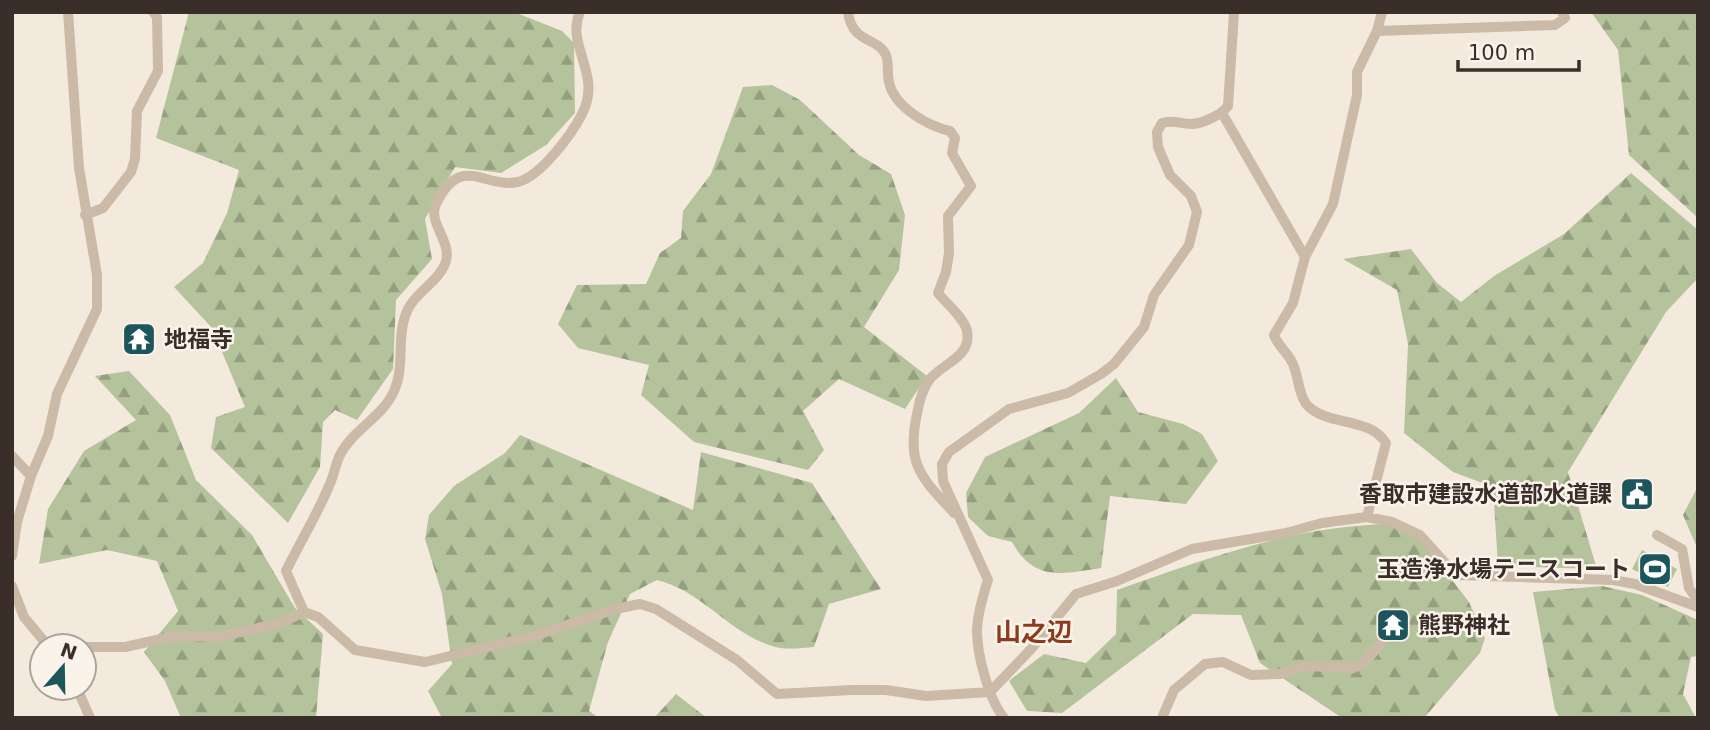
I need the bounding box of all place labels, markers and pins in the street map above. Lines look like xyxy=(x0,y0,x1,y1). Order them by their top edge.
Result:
temple icon: 地福寺 xyxy=(120,320,158,358)
place label: 地福寺 xyxy=(164,326,233,352)
public building icon: 香取市建設水道部水道課 xyxy=(1618,475,1656,513)
place label: 香取市建設水道部水道課 xyxy=(1359,481,1612,507)
sports icon: 玉造浄水場テニスコート xyxy=(1636,550,1674,588)
place label: 玉造浄水場テニスコート xyxy=(1377,556,1630,582)
temple icon: 熊野神社 xyxy=(1374,606,1412,644)
place label: 熊野神社 xyxy=(1418,612,1510,638)

